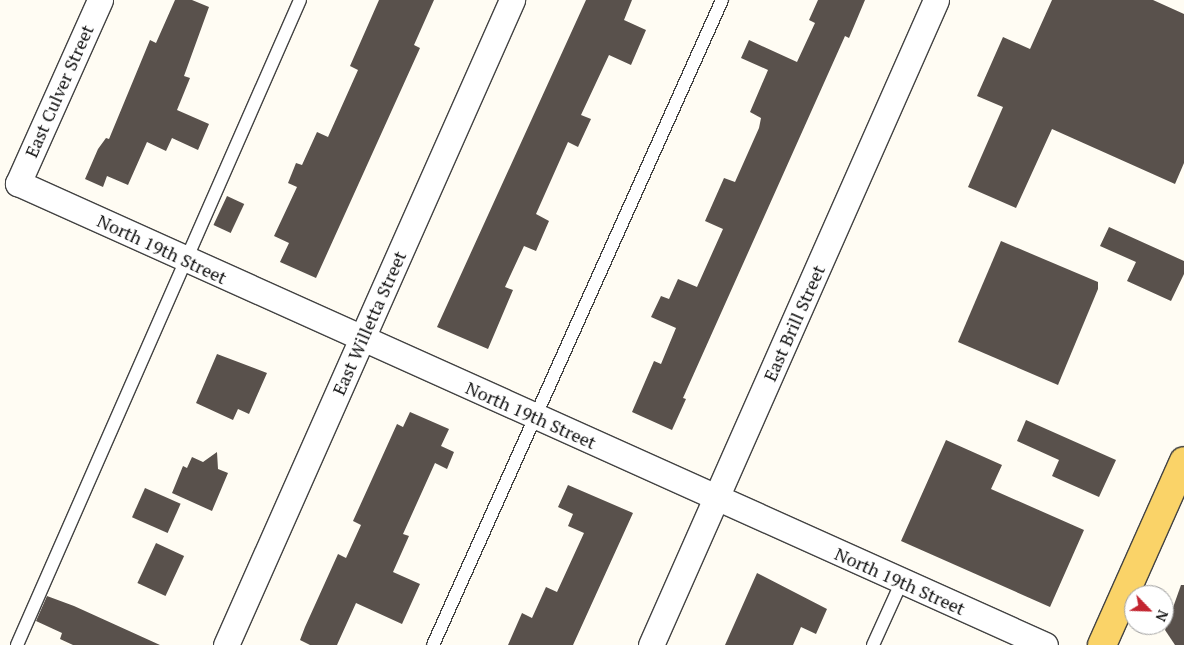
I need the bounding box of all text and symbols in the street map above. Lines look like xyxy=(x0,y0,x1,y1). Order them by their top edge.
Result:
street label: East Culver Street xyxy=(20,21,98,161)
street label: North 19th Street xyxy=(94,210,230,288)
street label: East Willetta Street xyxy=(328,248,410,398)
street label: East Brill Street xyxy=(759,261,829,385)
street label: North 19th Street xyxy=(462,377,600,453)
street label: North 19th Street xyxy=(831,543,969,619)
north arrow xyxy=(1124,585,1174,635)
text: N xyxy=(1151,607,1173,625)

